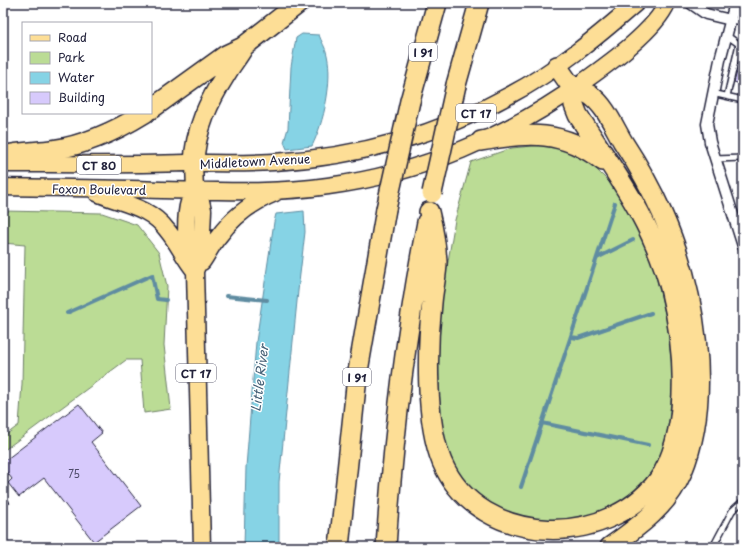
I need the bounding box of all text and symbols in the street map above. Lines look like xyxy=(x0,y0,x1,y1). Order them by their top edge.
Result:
legend xyxy=(22,22,152,114)
text: Road xyxy=(58,28,87,46)
road number: I 91 xyxy=(409,43,437,61)
text: Park xyxy=(58,48,85,66)
text: Water xyxy=(58,68,95,86)
text: Building xyxy=(58,88,105,106)
road number: CT 17 xyxy=(456,104,496,122)
street label: Middletown Avenue xyxy=(199,149,311,173)
road number: CT 80 xyxy=(77,156,121,174)
street label: Foxon Boulevard xyxy=(52,179,147,199)
water label: Little River xyxy=(245,341,273,413)
road number: CT 17 xyxy=(176,364,216,382)
road number: I 91 xyxy=(343,368,371,386)
house number: 75 xyxy=(68,466,80,481)

